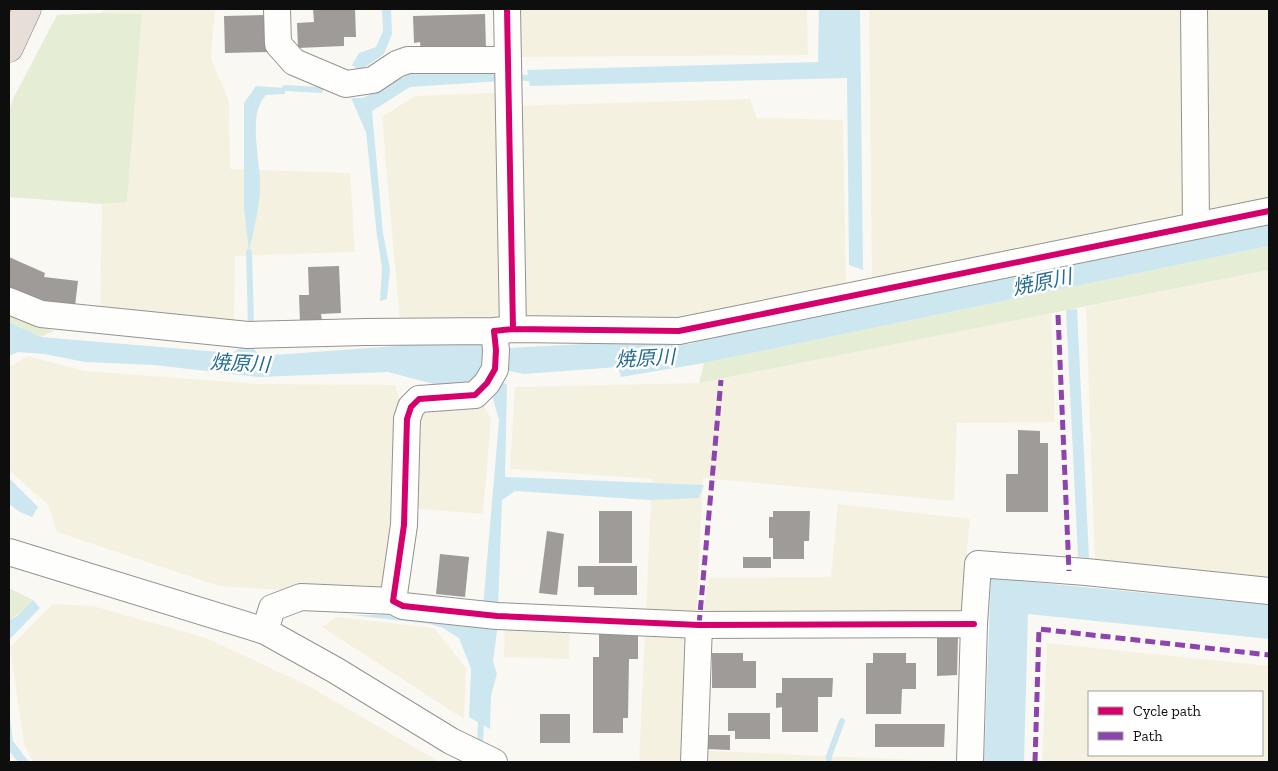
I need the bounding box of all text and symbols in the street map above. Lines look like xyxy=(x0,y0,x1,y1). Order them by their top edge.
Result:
water label: 焼原川 xyxy=(1010,264,1076,300)
water label: 焼原川 xyxy=(614,344,678,372)
water label: 焼原川 xyxy=(209,349,273,377)
legend xyxy=(1088,691,1263,756)
text: Cycle path xyxy=(1133,702,1202,720)
text: Path xyxy=(1133,727,1163,745)

